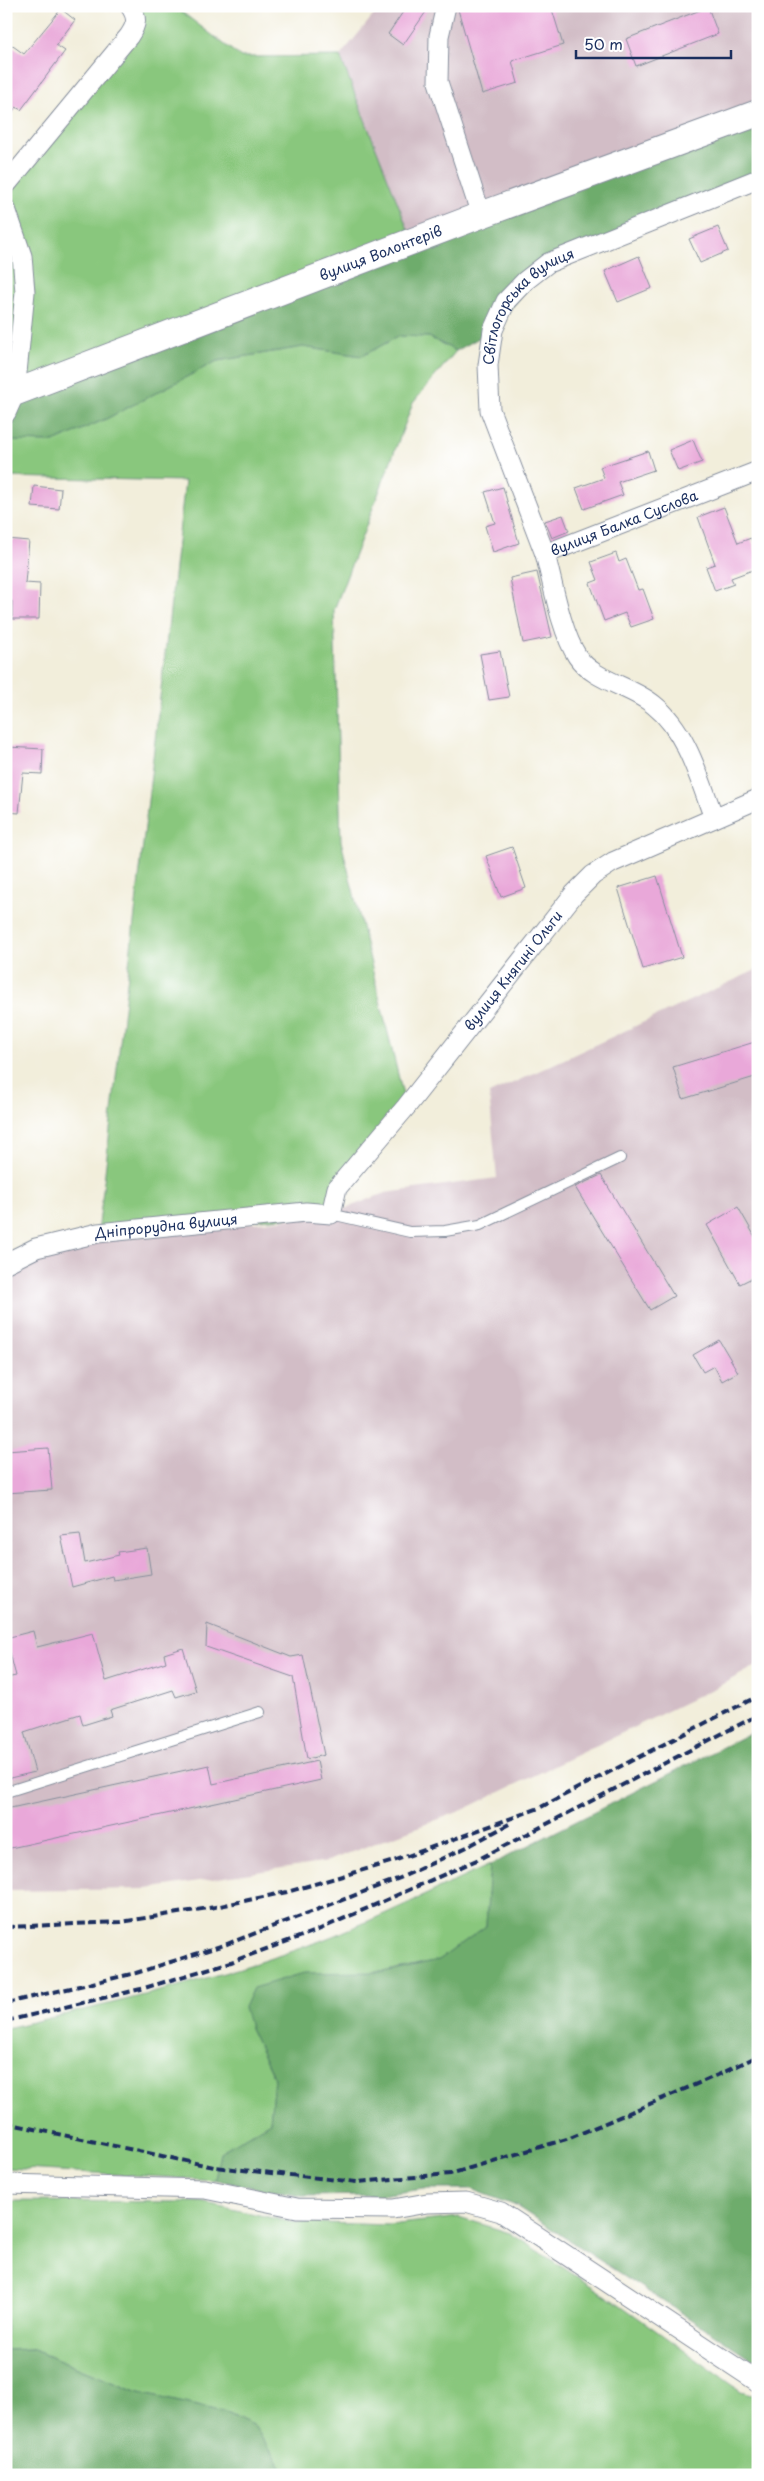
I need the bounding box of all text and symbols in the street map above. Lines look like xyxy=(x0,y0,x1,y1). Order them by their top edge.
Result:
scale bar xyxy=(576,28,732,60)
text: 50 m xyxy=(584,32,623,55)
street label: вулиця Волонтерів xyxy=(316,220,445,286)
street label: Світлогорська вулиця xyxy=(477,243,577,366)
street label: вулиця Балка Суслова xyxy=(547,484,701,561)
street label: вулиця Княгині Ольги xyxy=(459,906,567,1035)
street label: Дніпрорудна вулиця xyxy=(93,1208,239,1243)

